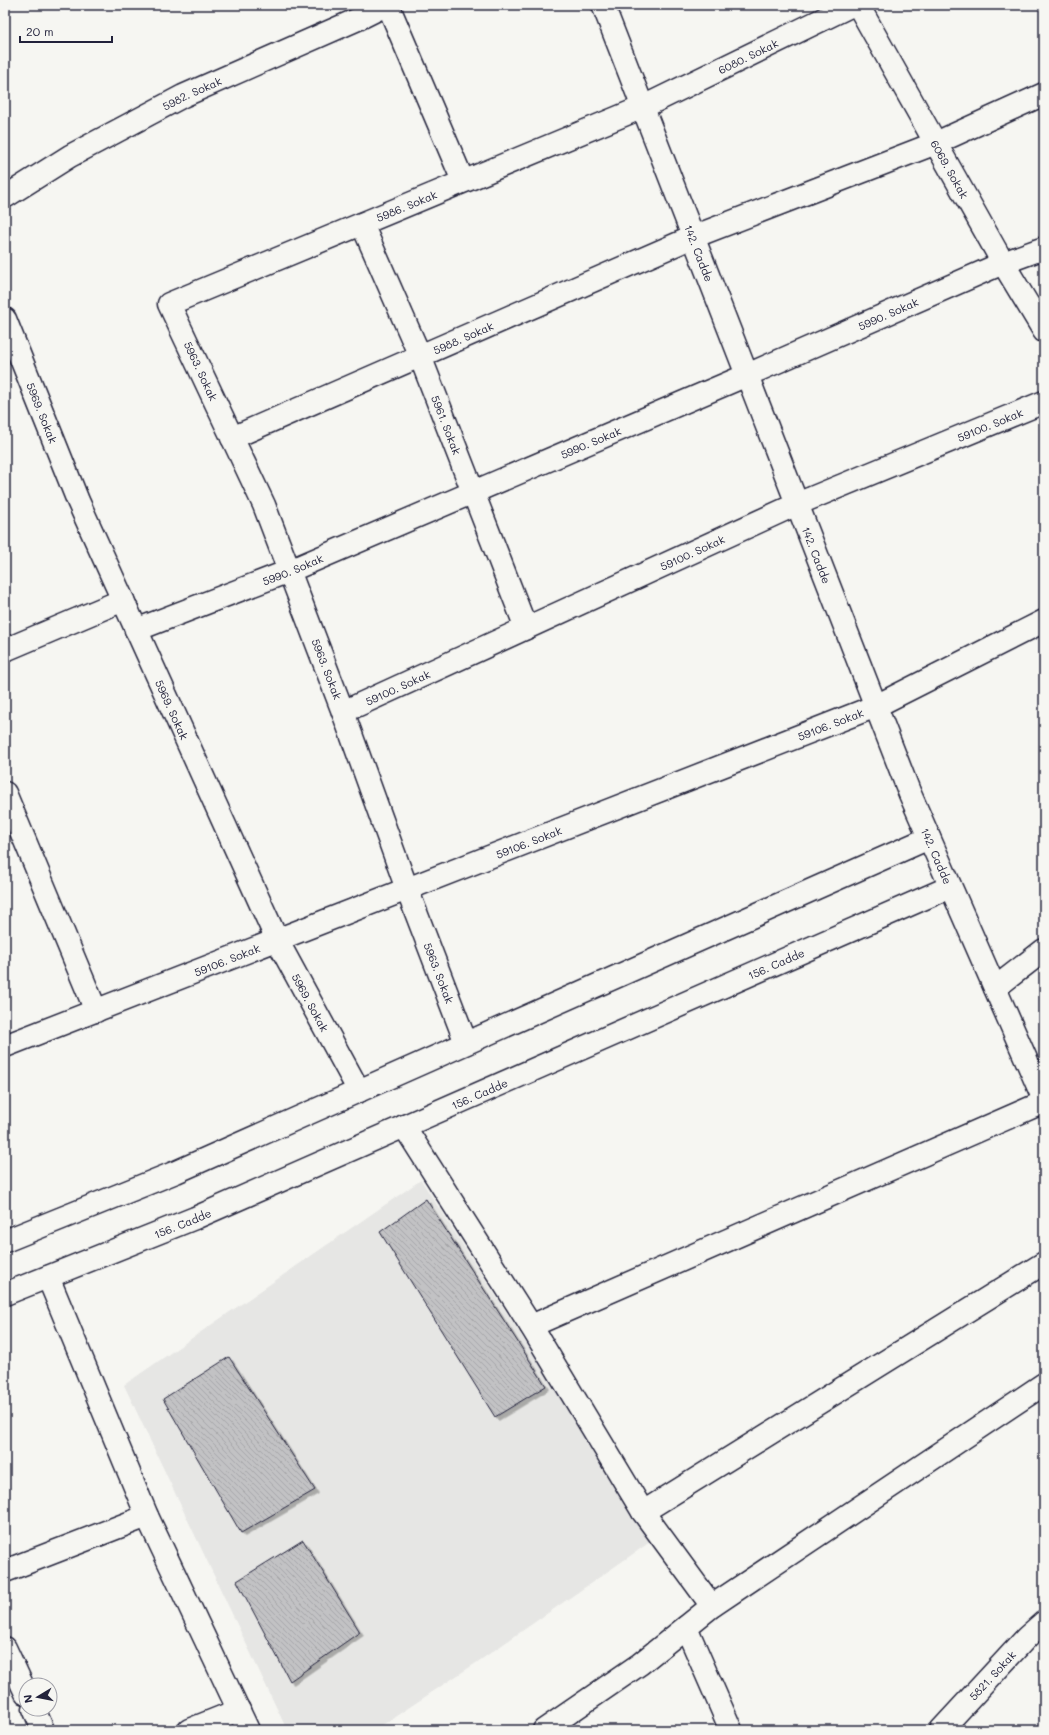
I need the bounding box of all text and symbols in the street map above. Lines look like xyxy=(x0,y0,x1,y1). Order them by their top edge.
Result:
scale bar xyxy=(20,18,112,44)
text: 20 m xyxy=(26,23,54,39)
street label: 6080. Sokak xyxy=(715,35,780,77)
street label: 5982. Sokak xyxy=(159,73,224,113)
street label: 6069. Sokak xyxy=(928,137,973,201)
street label: 5986. Sokak xyxy=(374,186,439,225)
street label: 142. Cadde xyxy=(682,222,717,284)
street label: 5990. Sokak xyxy=(855,294,921,333)
street label: 5988. Sokak xyxy=(431,317,496,357)
street label: 5963. Sokak xyxy=(181,339,221,403)
street label: 5969. Sokak xyxy=(24,380,62,445)
street label: 5961. Sokak xyxy=(428,393,465,457)
street label: 59100. Sokak xyxy=(955,404,1025,445)
street label: 5990. Sokak xyxy=(558,422,623,461)
street label: 142. Cadde xyxy=(799,524,835,586)
street label: 59100. Sokak xyxy=(657,531,727,573)
street label: 5990. Sokak xyxy=(260,550,325,588)
street label: 5963. Sokak xyxy=(309,636,346,702)
street label: 59100. Sokak xyxy=(363,666,432,708)
street label: 5969. Sokak xyxy=(152,677,193,742)
street label: 59106. Sokak xyxy=(795,704,866,743)
street label: 59106. Sokak xyxy=(493,822,564,861)
street label: 142. Cadde xyxy=(918,825,956,886)
street label: 59106. Sokak xyxy=(192,940,262,979)
street label: 5963. Sokak xyxy=(421,940,458,1006)
street label: 156. Cadde xyxy=(745,944,807,982)
street label: 5969. Sokak xyxy=(289,971,333,1034)
street label: 156. Cadde xyxy=(449,1074,510,1112)
street label: 156. Cadde xyxy=(152,1204,213,1241)
street label: 5821. Sokak xyxy=(965,1647,1019,1703)
north arrow xyxy=(18,1677,58,1717)
text: N xyxy=(20,1693,36,1704)

